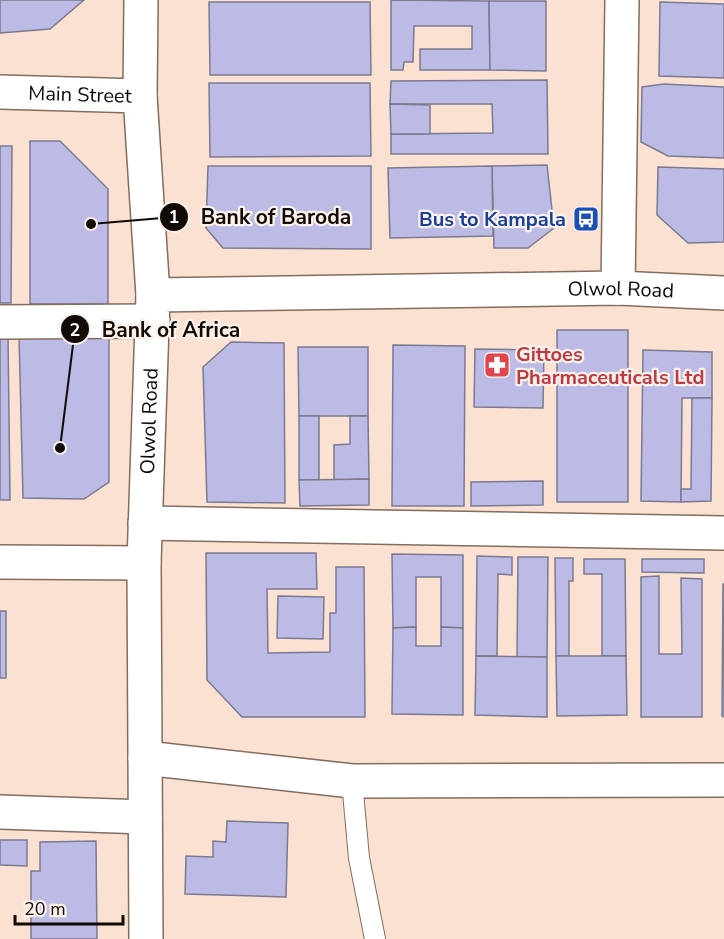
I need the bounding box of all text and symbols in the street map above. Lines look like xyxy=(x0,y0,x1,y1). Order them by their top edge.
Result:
street label: Main Street xyxy=(28,79,133,109)
callout: Bank of Baroda xyxy=(159,197,364,236)
text: Bank of Baroda xyxy=(201,203,351,231)
bus stop icon: Bus to Kampala xyxy=(571,204,601,234)
text: 1 xyxy=(169,205,179,229)
place label: Bus to Kampala xyxy=(419,206,566,233)
street label: Olwol Road xyxy=(567,274,675,304)
callout: Bank of Africa xyxy=(60,310,252,349)
text: Bank of Africa xyxy=(102,316,240,344)
text: 2 xyxy=(70,318,80,342)
place label: Gittoes Pharmaceuticals Ltd xyxy=(516,341,704,391)
pharmacy icon: Gittoes Pharmaceuticals Ltd xyxy=(482,350,512,380)
street label: Olwol Road xyxy=(133,367,164,475)
scale bar xyxy=(15,888,123,926)
text: 20 m xyxy=(24,897,66,921)

